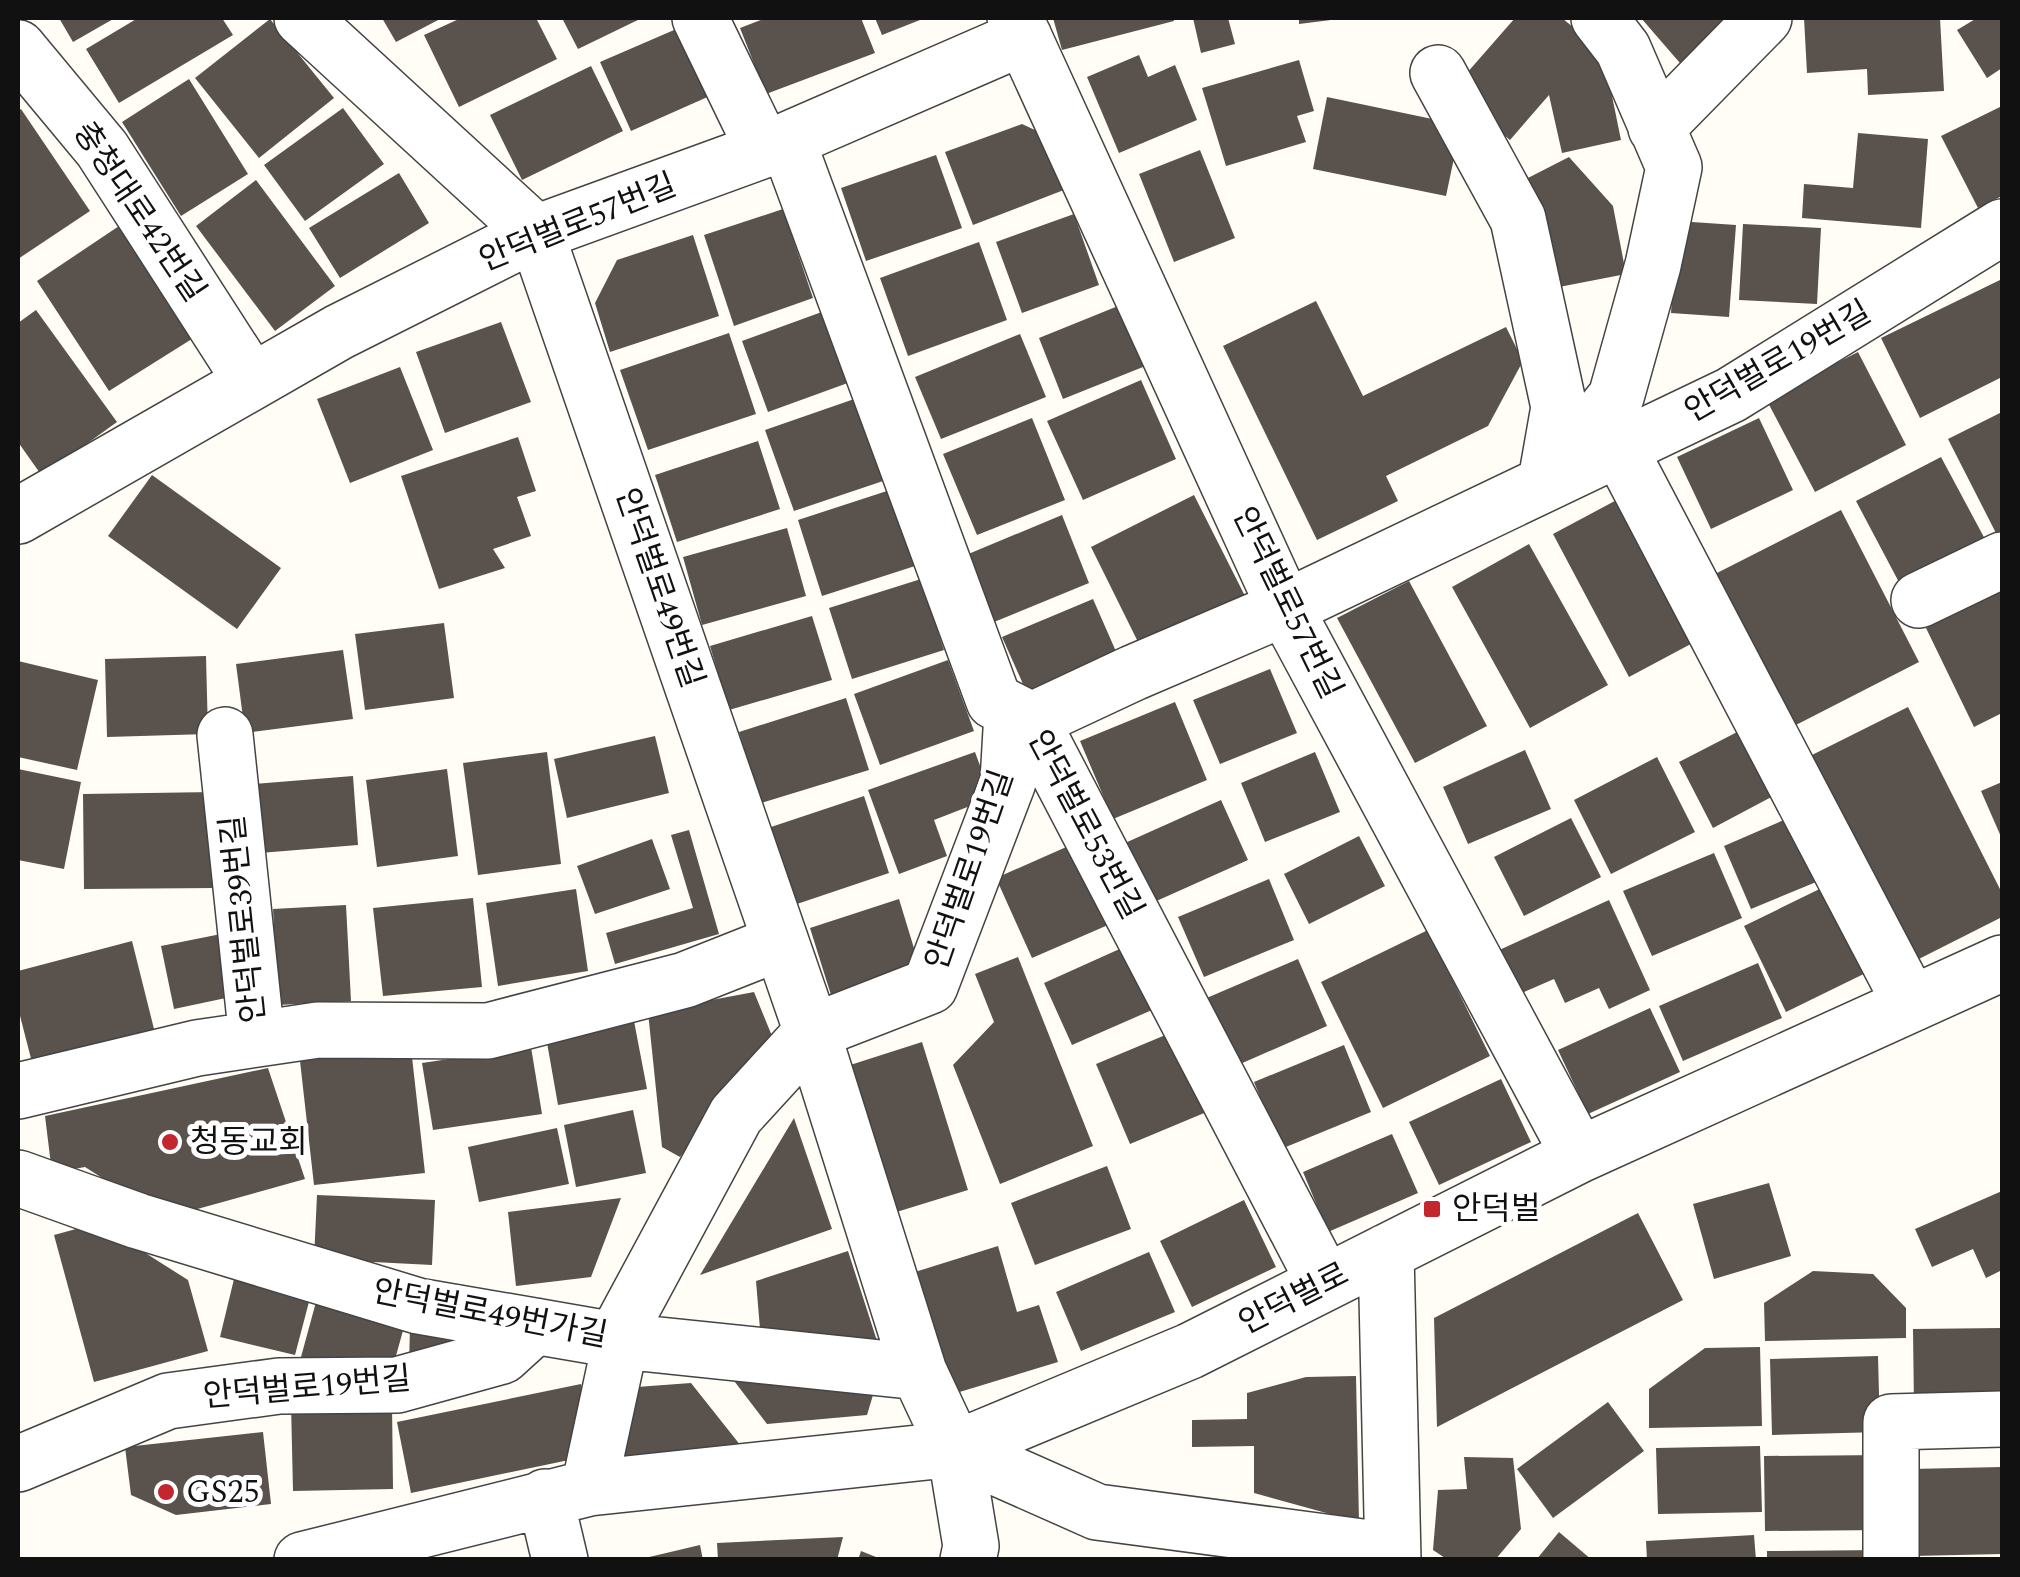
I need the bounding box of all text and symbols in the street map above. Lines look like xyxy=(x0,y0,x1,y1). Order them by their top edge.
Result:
street label: 충청대로42번길 xyxy=(60,112,218,312)
street label: 안덕벌로57번길 xyxy=(472,161,684,285)
street label: 안덕벌로19번길 xyxy=(1675,289,1881,435)
street label: 안덕벌로49번길 xyxy=(602,481,716,695)
street label: 안덕벌로57번길 xyxy=(1219,498,1355,708)
street label: 안덕벌로53번길 xyxy=(1014,721,1156,929)
street label: 안덕벌로19번길 xyxy=(913,763,1027,977)
street label: 안덕벌로39번길 xyxy=(209,813,279,1025)
place label: 청동교회 xyxy=(190,1118,308,1167)
marker: 청동교회 xyxy=(159,1131,181,1153)
place label: 안덕벌 xyxy=(1452,1185,1540,1234)
marker: 안덕벌 xyxy=(1421,1198,1443,1220)
street label: 안덕벌로 xyxy=(1230,1250,1358,1348)
street label: 안덕벌로49번가길 xyxy=(368,1267,612,1361)
street label: 안덕벌로19번길 xyxy=(201,1355,413,1421)
place label: GS25 xyxy=(186,1468,260,1517)
marker: GS25 xyxy=(155,1481,177,1503)

